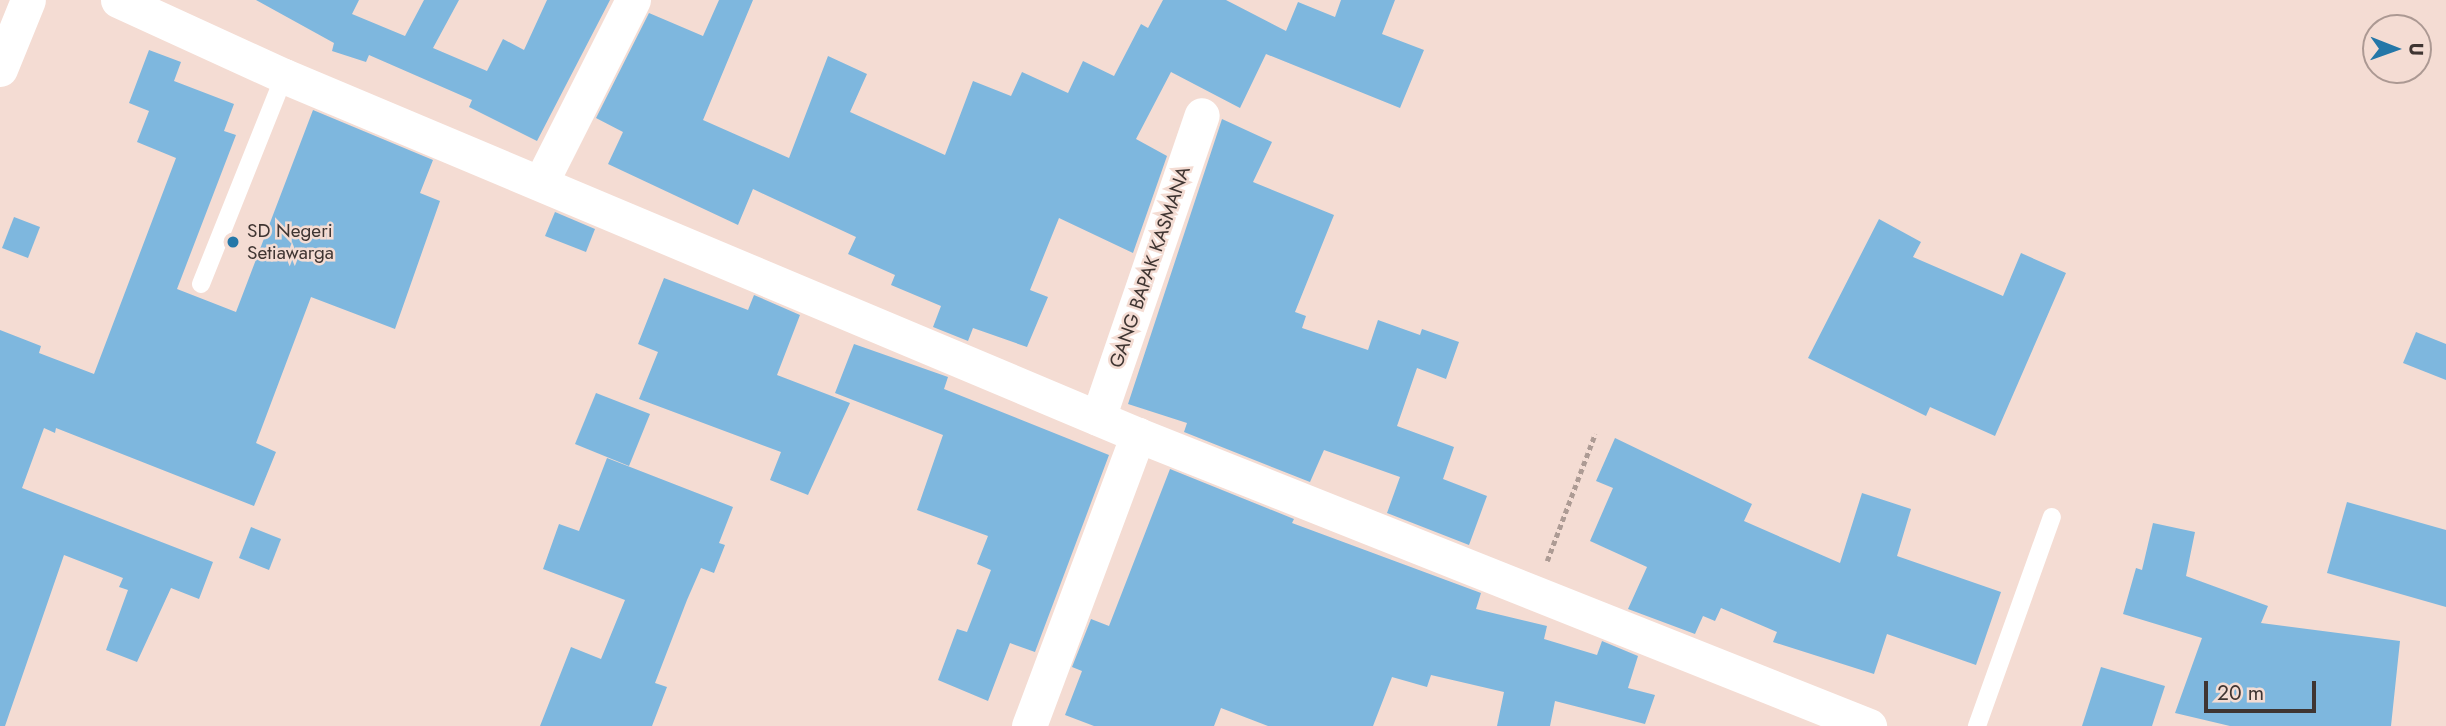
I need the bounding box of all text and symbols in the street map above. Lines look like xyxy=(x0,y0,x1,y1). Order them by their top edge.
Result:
north arrow xyxy=(2362,14,2432,84)
text: U xyxy=(2403,42,2430,56)
street label: GANG BAPAK KASMANA xyxy=(1105,163,1195,371)
place label: SD Negeri Setiawarga xyxy=(247,220,334,264)
marker: SD Negeri Setiawarga xyxy=(225,234,241,250)
scale bar xyxy=(2208,666,2320,710)
text: 20 m xyxy=(2217,678,2264,708)

